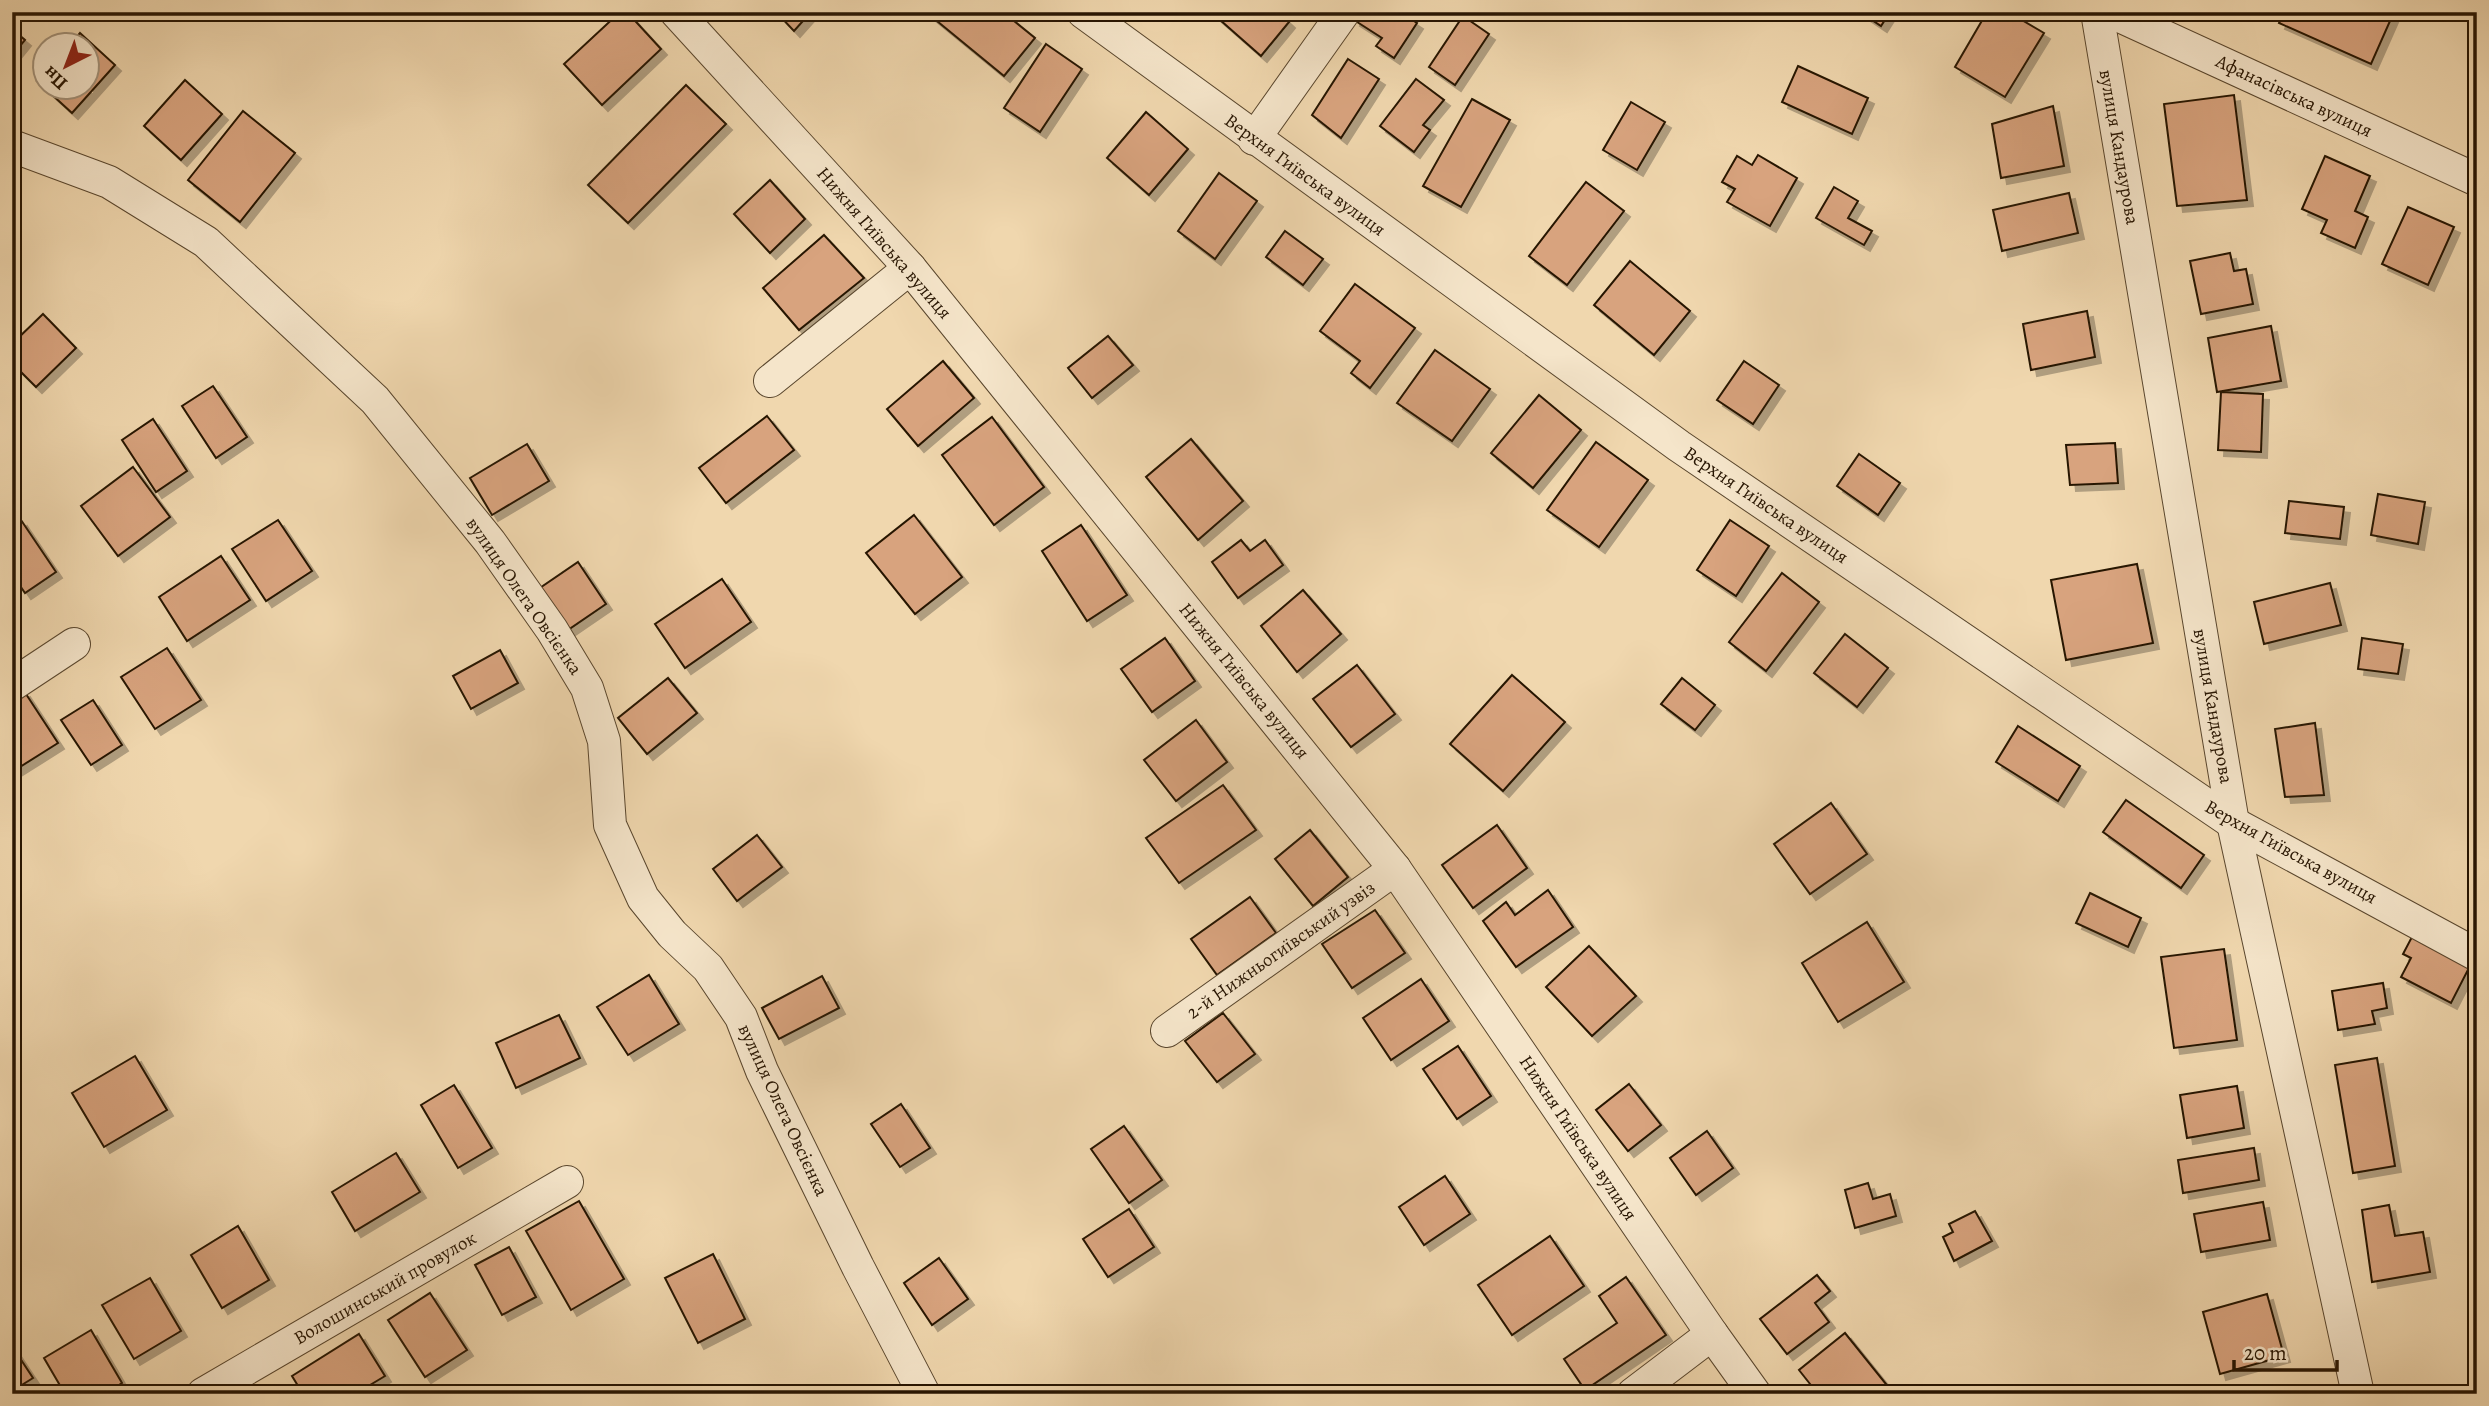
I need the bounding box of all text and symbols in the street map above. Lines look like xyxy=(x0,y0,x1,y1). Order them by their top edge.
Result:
north arrow xyxy=(32,32,102,102)
street label: Афанасівська вулиця xyxy=(2211,48,2377,144)
text: Пн xyxy=(37,60,73,96)
street label: вулиця Кандаурова xyxy=(2093,67,2145,227)
street label: Верхня Гиївська вулиця xyxy=(1219,108,1391,242)
street label: Нижня Гиївська вулиця xyxy=(810,161,958,325)
street label: Верхня Гиївська вулиця xyxy=(1679,440,1853,570)
street label: вулиця Олега Овсієнка xyxy=(460,512,588,680)
street label: Нижня Гиївська вулиця xyxy=(1173,597,1315,765)
street label: вулиця Кандаурова xyxy=(2187,626,2239,786)
street label: Верхня Гиївська вулиця xyxy=(2200,794,2382,910)
street label: 2-й Нижньогиївський узвіз xyxy=(1181,875,1381,1025)
street label: вулиця Олега Овсієнка xyxy=(732,1020,834,1201)
street label: Нижня Гиївська вулиця xyxy=(1513,1050,1643,1226)
street label: Волошинський провулок xyxy=(289,1225,481,1351)
scale bar xyxy=(2234,1329,2337,1373)
text: 20 m xyxy=(2244,1339,2287,1367)

